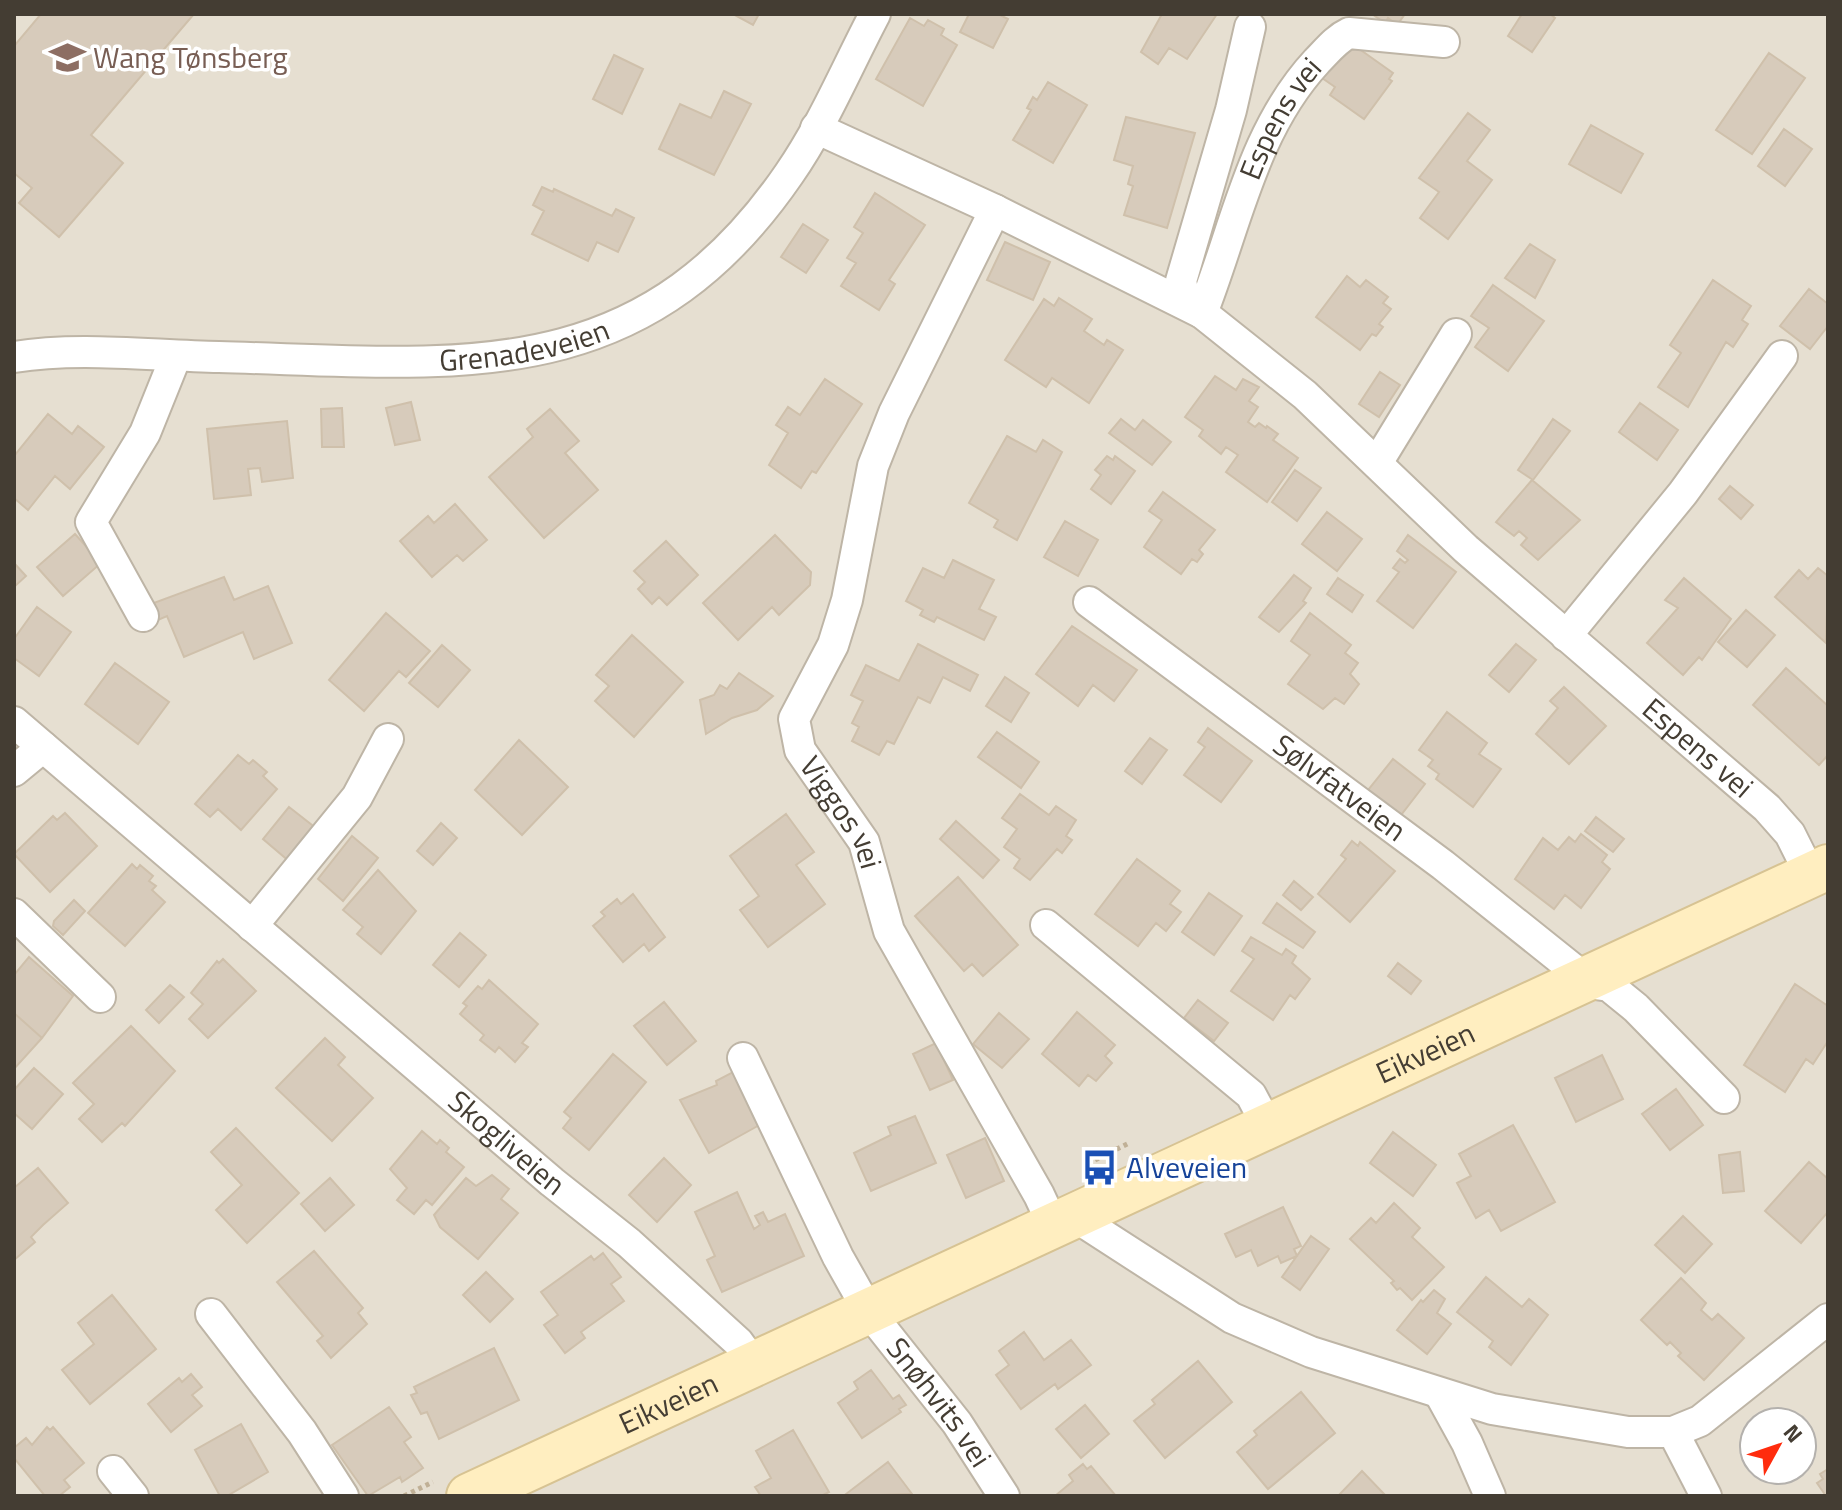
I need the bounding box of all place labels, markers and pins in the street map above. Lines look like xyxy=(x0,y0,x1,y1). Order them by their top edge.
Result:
place label: Wang Tønsberg xyxy=(93,34,288,80)
school or university icon: Wang Tønsberg xyxy=(48,39,86,77)
place label: Alveveien xyxy=(1126,1144,1247,1190)
bus stop icon: Alveveien xyxy=(1081,1149,1119,1187)

